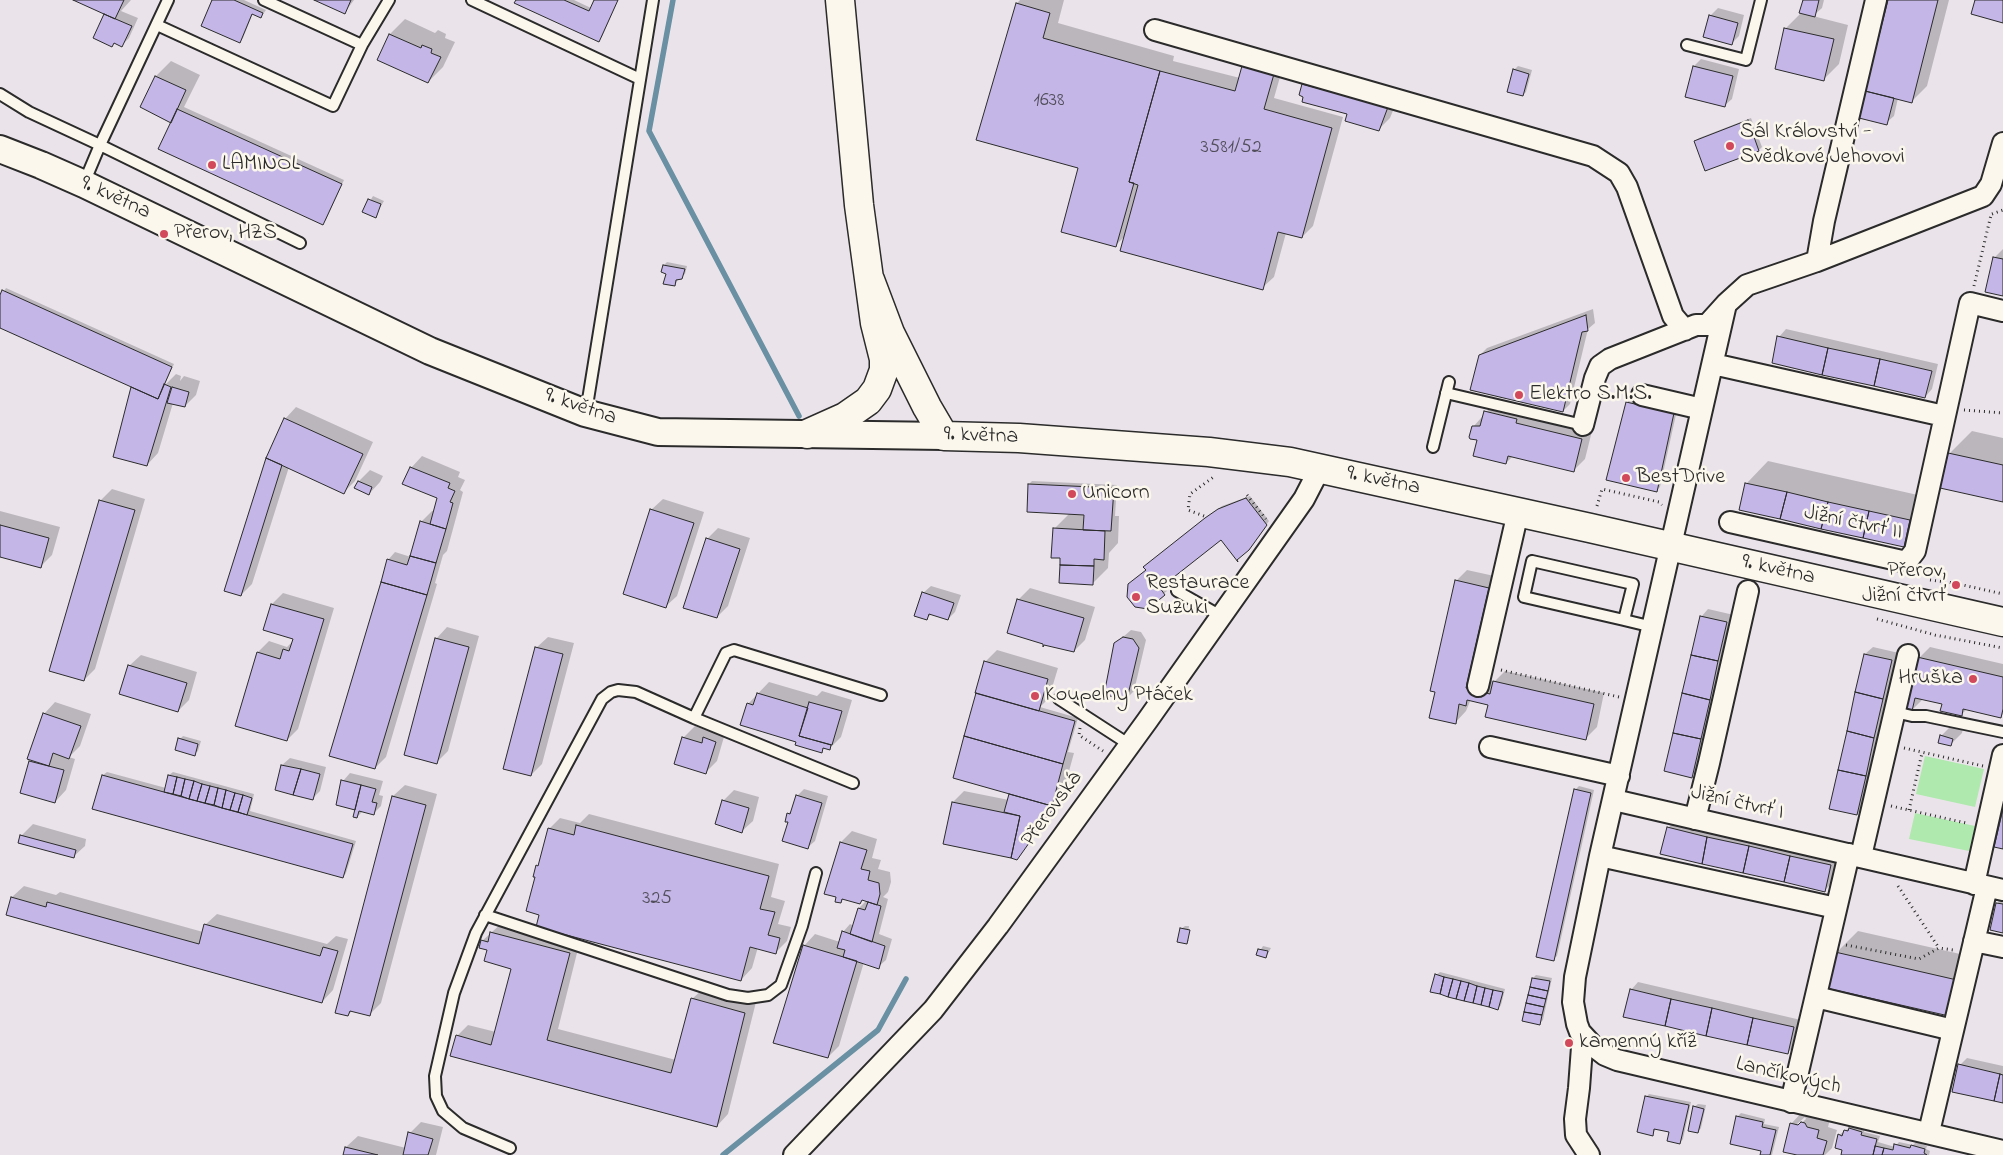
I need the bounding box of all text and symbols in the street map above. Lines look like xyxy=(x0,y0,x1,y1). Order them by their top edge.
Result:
house number: 1638 xyxy=(1034,90,1064,114)
place label: Sál Království - Svědkové Jehovovi xyxy=(1740,120,1905,172)
house number: 3581/52 xyxy=(1200,137,1262,161)
marker: Sál Království - Svědkové Jehovovi xyxy=(1724,140,1736,152)
place label: LAMINOL xyxy=(222,152,300,178)
marker: LAMINOL xyxy=(206,159,218,171)
street label: 9. května xyxy=(76,171,154,227)
place label: Přerov, HZS xyxy=(174,221,277,247)
marker: Přerov, HZS xyxy=(158,228,170,240)
place label: Elektro S.M.S. xyxy=(1529,382,1652,408)
street label: 9. května xyxy=(540,383,620,433)
marker: Elektro S.M.S. xyxy=(1513,389,1525,401)
street label: 9. května xyxy=(943,423,1019,451)
street label: 9. května xyxy=(1344,461,1422,503)
place label: BestDrive xyxy=(1636,465,1725,491)
marker: BestDrive xyxy=(1620,472,1632,484)
place label: Unicorn xyxy=(1082,481,1150,507)
marker: Unicorn xyxy=(1066,488,1078,500)
street label: Jižní čtvrť II xyxy=(1801,501,1905,547)
street label: 9. května xyxy=(1739,550,1817,592)
place label: Přerov, Jižní čtvrť xyxy=(1862,559,1946,610)
place label: Restaurace Suzuki xyxy=(1146,571,1249,622)
marker: Přerov, Jižní čtvrť xyxy=(1950,579,1962,591)
marker: Restaurace Suzuki xyxy=(1130,591,1142,603)
place label: Hruška xyxy=(1898,666,1963,692)
marker: Hruška xyxy=(1967,673,1979,685)
place label: Koupelny Ptáček xyxy=(1045,683,1193,709)
marker: Koupelny Ptáček xyxy=(1029,690,1041,702)
street label: Přerovská xyxy=(1017,767,1089,853)
street label: Jižní čtvrť I xyxy=(1688,780,1786,828)
house number: 325 xyxy=(642,888,672,912)
place label: kamenný kříž xyxy=(1579,1030,1697,1056)
marker: kamenný kříž xyxy=(1563,1037,1575,1049)
street label: Lančíkových xyxy=(1733,1052,1843,1102)

